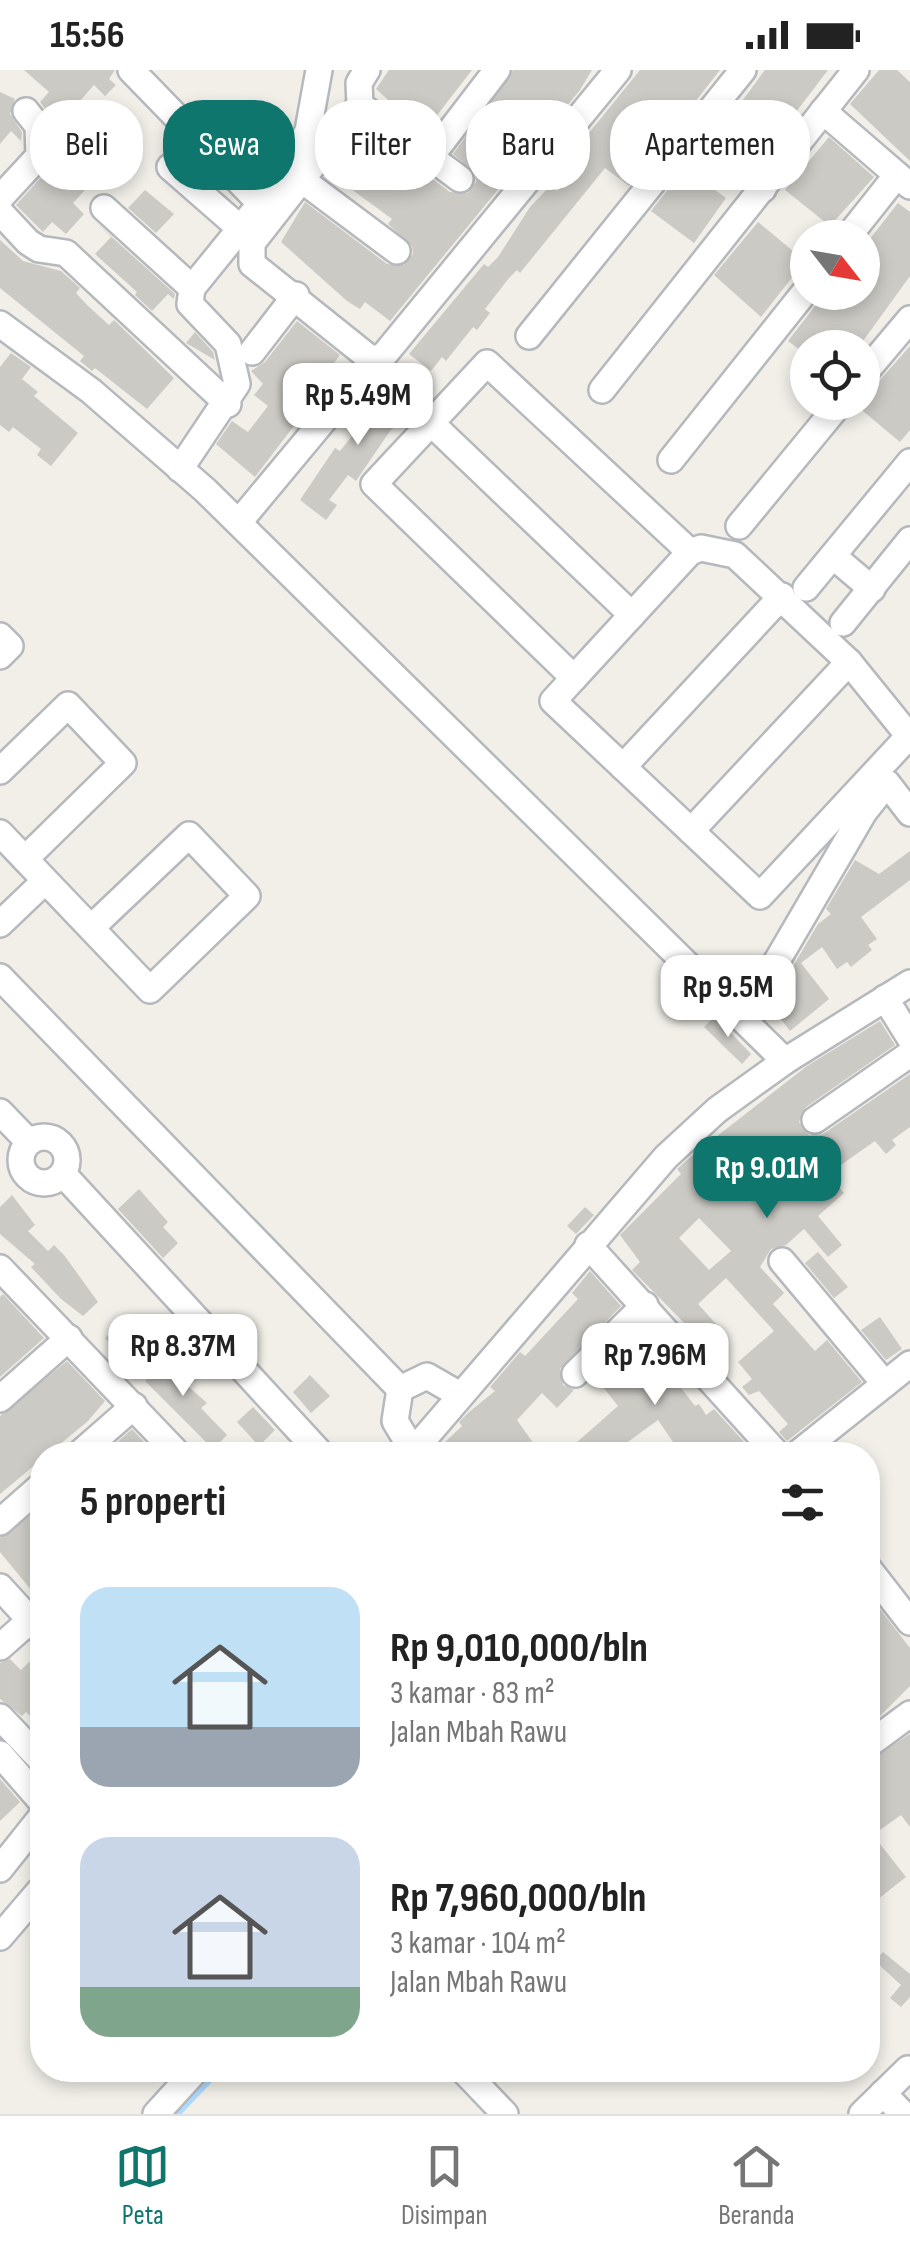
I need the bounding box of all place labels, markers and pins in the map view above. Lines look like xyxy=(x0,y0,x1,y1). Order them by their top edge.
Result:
pin: Rp 5.49M xyxy=(255,363,461,448)
pin: Rp 9.5M xyxy=(636,955,820,1040)
pin: Rp 9.01M xyxy=(664,1136,870,1221)
pin: Rp 8.37M xyxy=(80,1314,286,1399)
pin: Rp 7.96M xyxy=(552,1323,758,1408)

